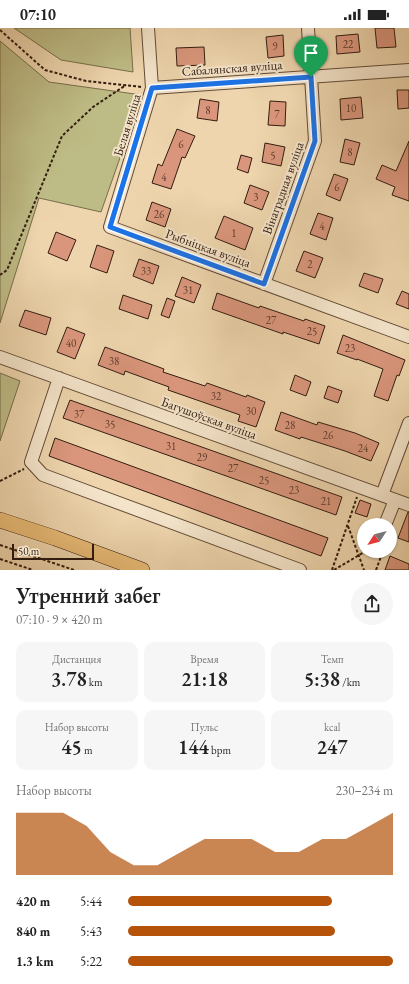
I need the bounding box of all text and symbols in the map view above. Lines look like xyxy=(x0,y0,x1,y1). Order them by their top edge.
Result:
text: 07:10 xyxy=(20,5,56,24)
pin xyxy=(294,36,328,77)
house number: 22 xyxy=(343,37,354,51)
house number: 9 xyxy=(272,39,278,53)
icon: arrive xyxy=(300,42,322,64)
street label: Сабалянская вуліца xyxy=(181,56,284,80)
street label: Белая вуліца xyxy=(109,91,145,158)
house number: 10 xyxy=(346,101,356,115)
house number: 8 xyxy=(205,103,211,117)
house number: 7 xyxy=(274,107,280,121)
house number: 6 xyxy=(178,137,184,151)
street label: Вінаградная вуліца xyxy=(258,139,308,237)
house number: 8 xyxy=(347,145,353,159)
house number: 5 xyxy=(270,148,276,162)
house number: 4 xyxy=(161,170,167,184)
house number: 6 xyxy=(334,180,340,194)
house number: 3 xyxy=(253,190,259,204)
house number: 26 xyxy=(154,207,165,221)
house number: 4 xyxy=(319,219,325,233)
street label: Рыбніцкая вуліца xyxy=(163,225,254,272)
house number: 1 xyxy=(231,226,237,240)
house number: 2 xyxy=(307,257,313,271)
house number: 33 xyxy=(141,264,151,278)
house number: 31 xyxy=(183,283,193,297)
house number: 27 xyxy=(266,313,277,327)
house number: 25 xyxy=(307,324,317,338)
house number: 40 xyxy=(66,336,76,350)
house number: 23 xyxy=(345,341,355,355)
house number: 38 xyxy=(109,354,119,368)
house number: 32 xyxy=(211,389,222,403)
street label: Багушоўская вуліца xyxy=(159,393,260,443)
house number: 30 xyxy=(246,404,256,418)
house number: 37 xyxy=(74,407,85,421)
house number: 35 xyxy=(105,417,115,431)
house number: 28 xyxy=(285,418,295,432)
house number: 26 xyxy=(323,428,334,442)
house number: 31 xyxy=(166,439,176,453)
house number: 24 xyxy=(358,441,369,455)
house number: 29 xyxy=(197,450,208,464)
house number: 27 xyxy=(228,461,239,475)
house number: 25 xyxy=(259,473,269,487)
house number: 23 xyxy=(289,483,299,497)
house number: 21 xyxy=(321,494,331,508)
north arrow xyxy=(357,518,397,558)
map controls xyxy=(357,518,397,558)
scale bar xyxy=(12,542,94,561)
text: 50 m xyxy=(18,544,39,558)
text: Утренний забег xyxy=(16,581,160,610)
button: share xyxy=(351,583,393,625)
text: 07:10 · 9 × 420 m xyxy=(16,611,103,628)
text: Дистанция xyxy=(52,652,101,666)
text: Время xyxy=(190,652,219,666)
text: Темп xyxy=(321,652,344,666)
text: 3.78 xyxy=(51,666,87,692)
text: 21:18 xyxy=(181,666,228,692)
text: 5:38 xyxy=(304,666,340,692)
text: km xyxy=(87,675,103,689)
text: /km xyxy=(340,675,360,689)
text: Набор высоты xyxy=(45,720,109,734)
text: Пульс xyxy=(191,720,218,734)
text: kcal xyxy=(324,720,340,734)
text: 45 xyxy=(61,734,82,760)
text: 144 xyxy=(178,734,209,760)
text: 247 xyxy=(317,734,348,760)
text: m xyxy=(82,743,92,757)
text: bpm xyxy=(209,743,231,757)
text: Набор высоты xyxy=(16,782,92,799)
text: 230–234 m xyxy=(336,782,393,799)
text: 420 m xyxy=(16,893,50,910)
text: 5:44 xyxy=(80,893,102,910)
text: 840 m xyxy=(16,923,50,940)
text: 5:43 xyxy=(80,923,102,940)
text: 1.3 km xyxy=(16,953,54,970)
text: 5:22 xyxy=(80,953,102,970)

